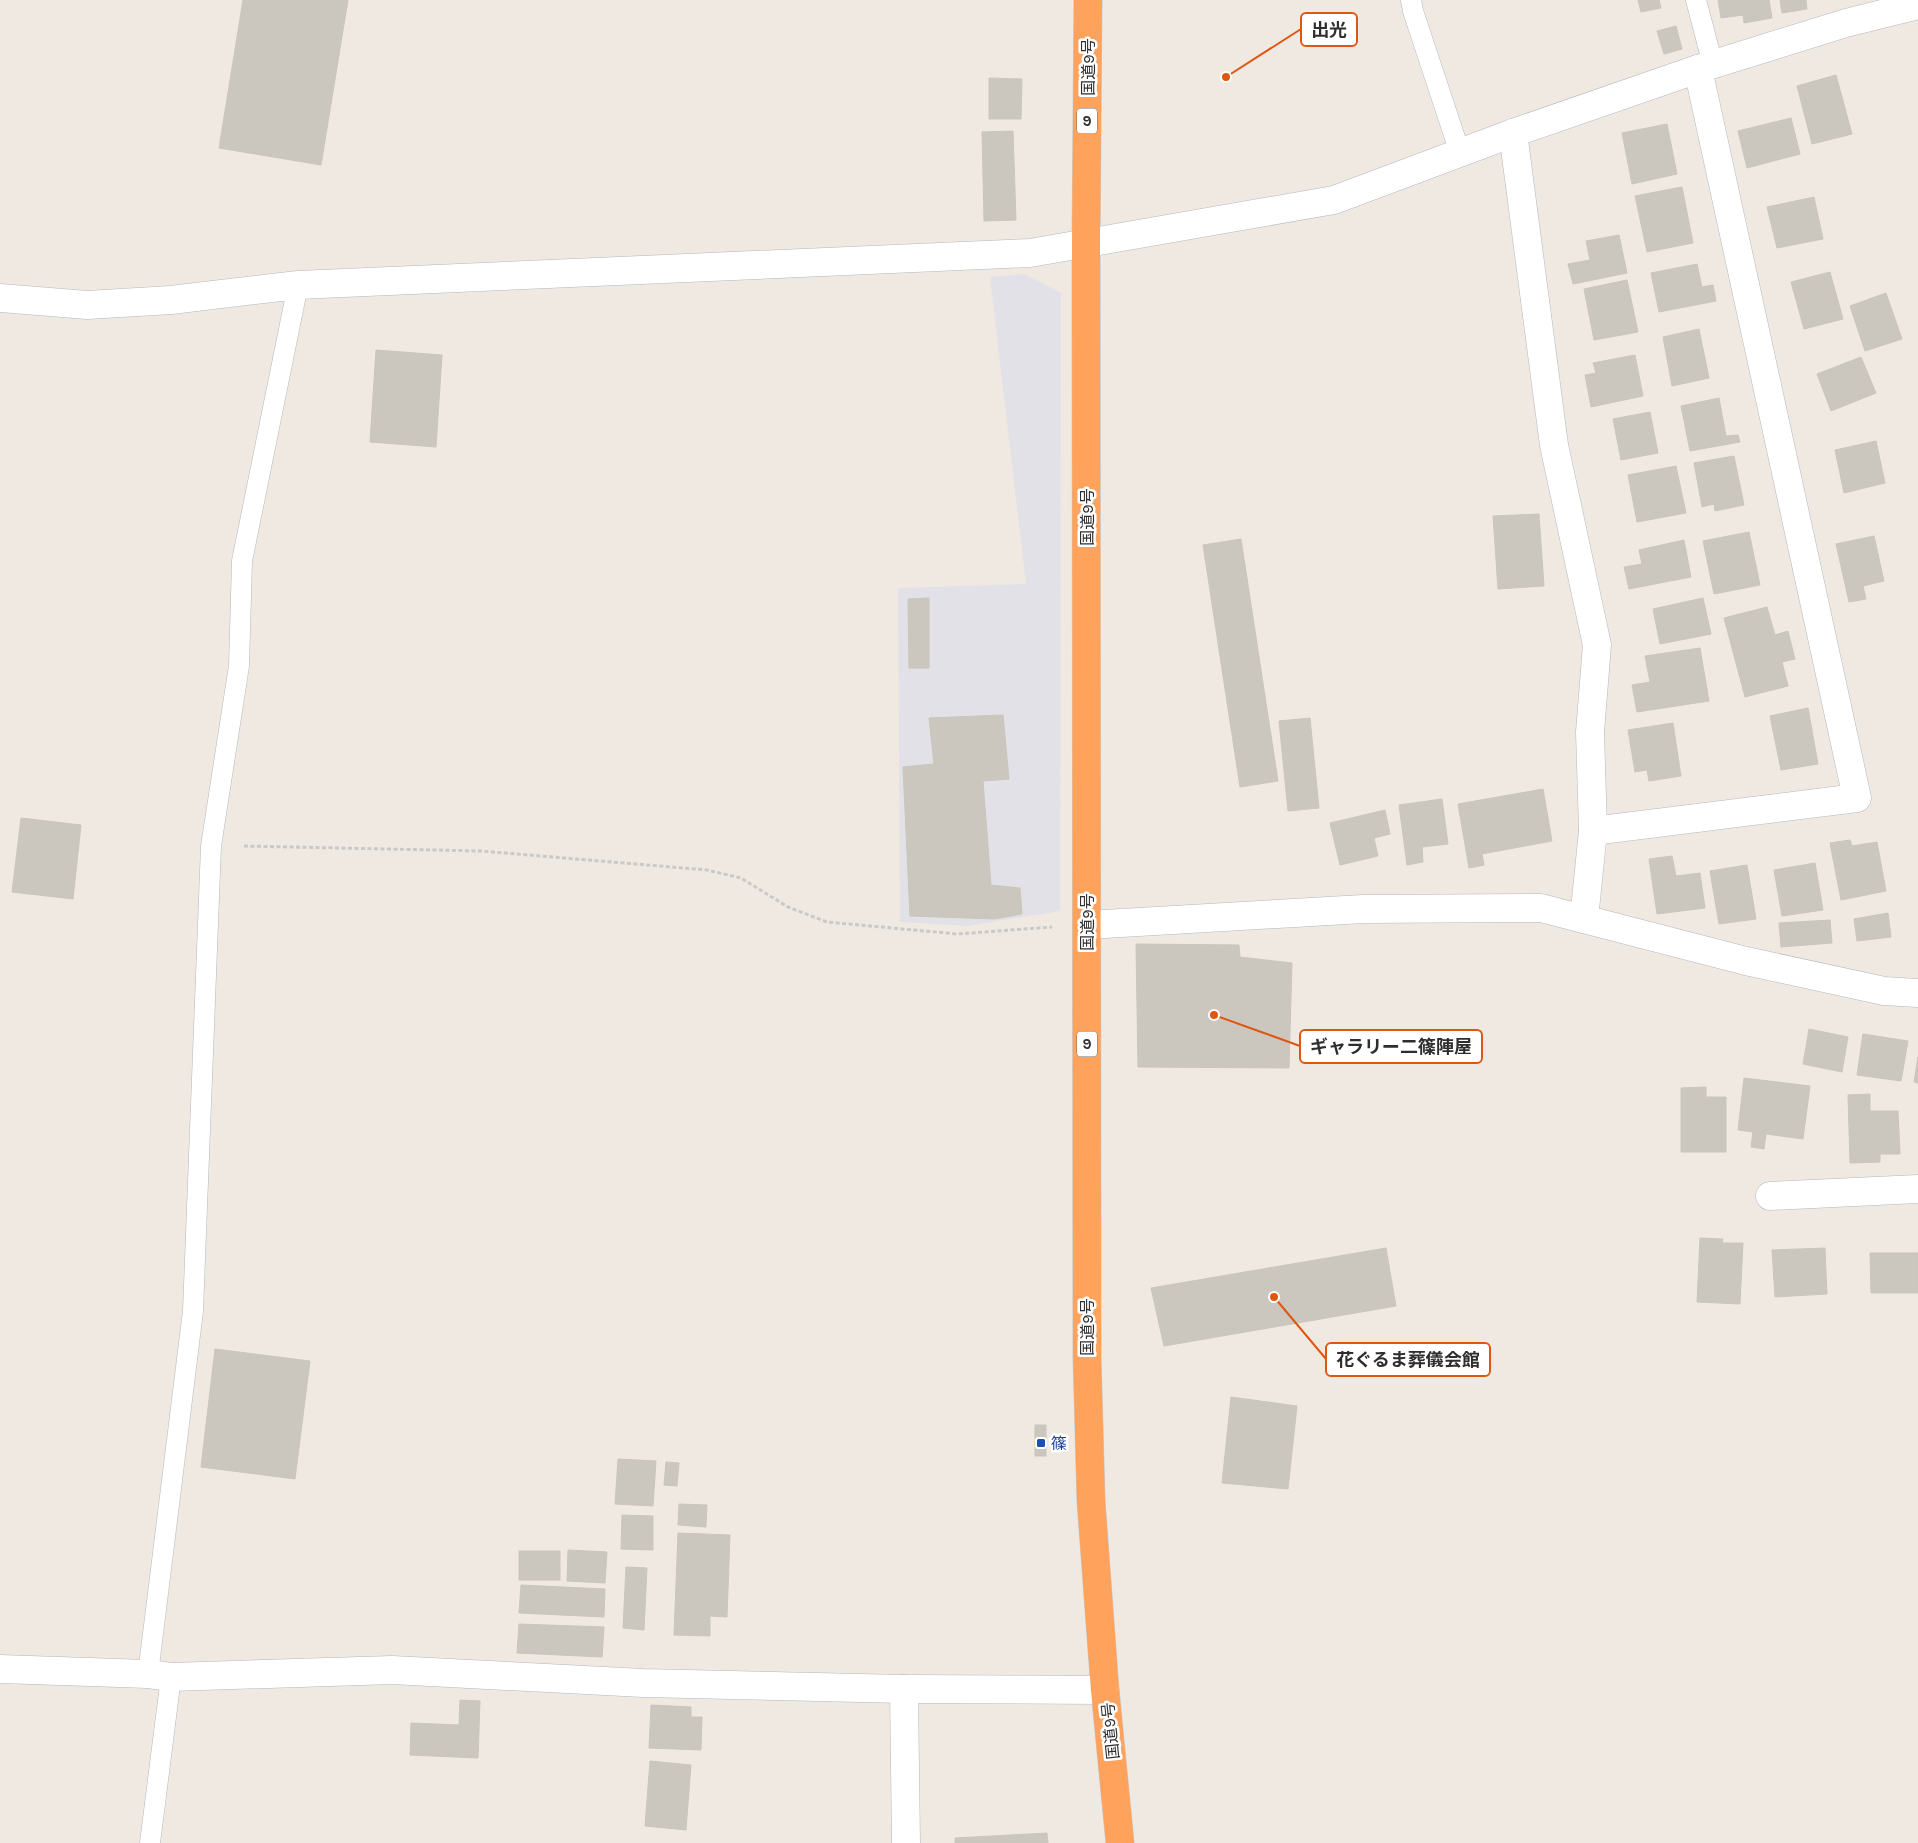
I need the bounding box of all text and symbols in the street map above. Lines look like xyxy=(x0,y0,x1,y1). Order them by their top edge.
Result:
callout: 出光 xyxy=(1301,13,1357,46)
text: 出光 xyxy=(1311,19,1347,41)
street label: 国道9号 xyxy=(1079,38,1098,96)
road number: 9 xyxy=(1077,108,1097,134)
street label: 国道9号 xyxy=(1078,488,1097,546)
street label: 国道9号 xyxy=(1078,893,1097,951)
callout: ギャラリー二篠陣屋 xyxy=(1300,1030,1482,1063)
road number: 9 xyxy=(1077,1032,1097,1056)
text: ギャラリー二篠陣屋 xyxy=(1310,1036,1472,1058)
street label: 国道9号 xyxy=(1078,1298,1097,1356)
callout: 花ぐるま葬儀会館 xyxy=(1326,1343,1490,1376)
text: 花ぐるま葬儀会館 xyxy=(1336,1349,1480,1371)
place label: 篠 xyxy=(1051,1434,1067,1453)
marker: 篠 xyxy=(1035,1437,1047,1449)
street label: 国道9号 xyxy=(1098,1701,1123,1760)

